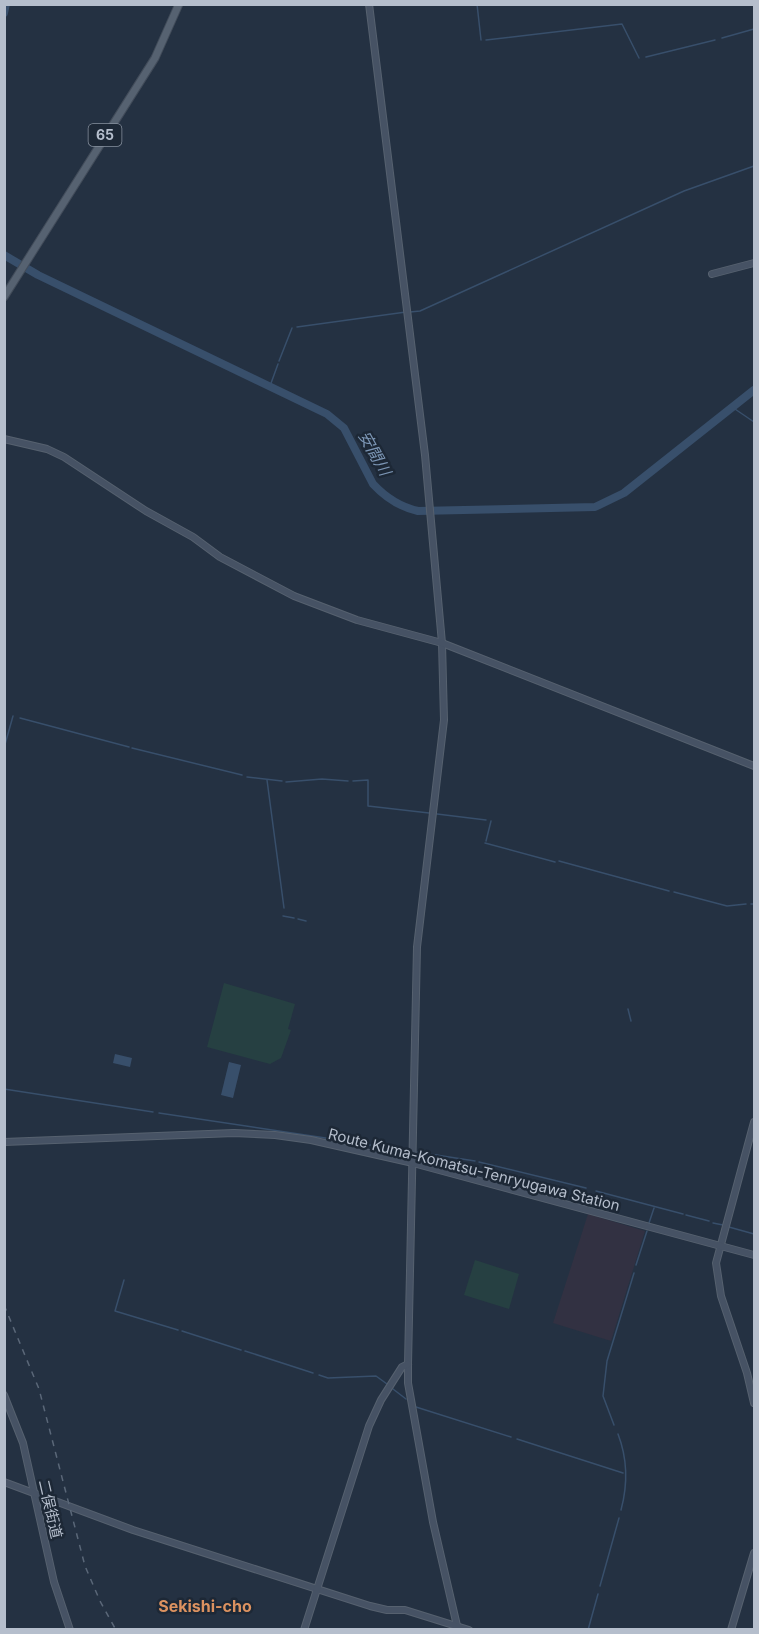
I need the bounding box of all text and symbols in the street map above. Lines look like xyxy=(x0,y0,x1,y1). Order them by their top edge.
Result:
road number: 65 xyxy=(88,124,122,146)
water label: 安間川 xyxy=(355,427,396,481)
street label: Route Kuma-Komatsu-Tenryugawa Station xyxy=(326,1124,622,1215)
street label: 二俣街道 xyxy=(34,1478,66,1540)
district label: Sekishi-cho xyxy=(158,1596,252,1616)

